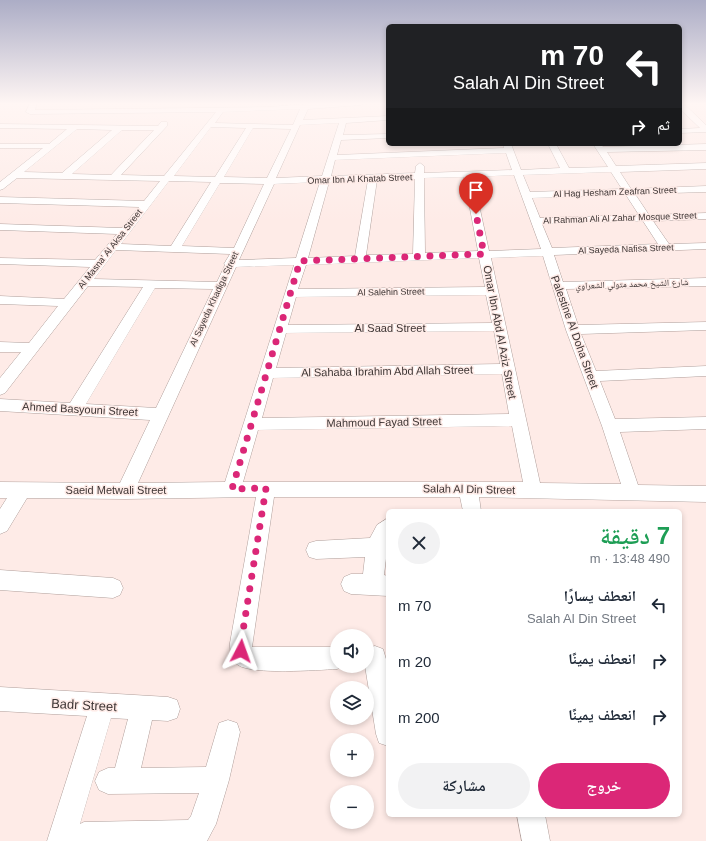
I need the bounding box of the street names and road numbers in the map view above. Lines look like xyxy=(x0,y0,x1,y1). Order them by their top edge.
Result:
street label: Omar Ibn Al Khatab Street xyxy=(307,172,413,186)
street label: Al Hag Hesham Zeafran Street xyxy=(553,185,677,199)
street label: Al Masna' Al Aksa Street xyxy=(76,207,144,291)
street label: Al Rahman Ali Al Zahar Mosque Street xyxy=(543,210,697,226)
street label: Al Sayeda Nafisa Street xyxy=(578,242,674,256)
street label: Al Sayeda Khadiga Street xyxy=(188,250,241,348)
street label: Omar Ibn Abd Al Aziz Street xyxy=(481,264,519,400)
street label: Palestine Al Doha Street xyxy=(549,274,601,390)
street label: شارع الشيخ محمد متولي الشعراوي xyxy=(575,277,689,293)
street label: Al Salehin Street xyxy=(357,286,425,298)
street label: Al Saad Street xyxy=(355,322,425,334)
street label: Al Sahaba Ibrahim Abd Allah Street xyxy=(301,364,473,378)
street label: Ahmed Basyouni Street xyxy=(22,400,138,418)
street label: Mahmoud Fayad Street xyxy=(326,415,442,429)
street label: Salah Al Din Street xyxy=(423,482,515,496)
street label: Saeid Metwali Street xyxy=(66,484,166,496)
street label: Badr Street xyxy=(51,696,118,714)

